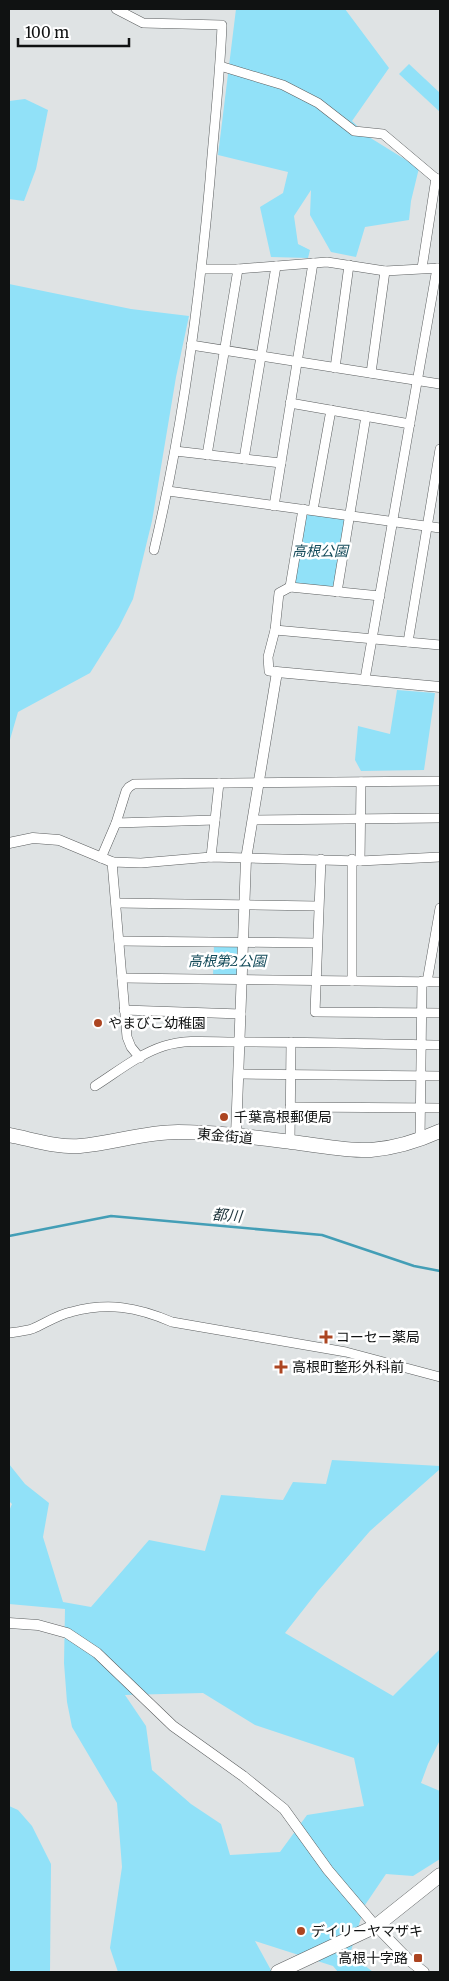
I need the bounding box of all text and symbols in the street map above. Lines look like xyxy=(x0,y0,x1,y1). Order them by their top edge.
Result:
scale bar xyxy=(18,15,129,47)
text: 100 m xyxy=(25,23,69,42)
park label: 高根公園 xyxy=(292,542,350,560)
park label: 高根第2公園 xyxy=(188,952,268,970)
place label: やまびこ幼稚園 xyxy=(108,1014,206,1032)
marker: やまびこ幼稚園 xyxy=(92,1017,104,1029)
place label: 千葉高根郵便局 xyxy=(234,1108,332,1126)
marker: 千葉高根郵便局 xyxy=(218,1111,230,1123)
street label: 東金街道 xyxy=(196,1125,254,1147)
water label: 都川 xyxy=(211,1204,245,1226)
place label: コーセー薬局 xyxy=(336,1328,420,1346)
marker: コーセー薬局 xyxy=(320,1331,332,1343)
place label: 高根町整形外科前 xyxy=(292,1358,404,1376)
marker: 高根町整形外科前 xyxy=(274,1360,288,1374)
place label: デイリーヤマザキ xyxy=(311,1922,423,1940)
marker: デイリーヤマザキ xyxy=(295,1925,307,1937)
place label: 高根十字路 xyxy=(338,1949,408,1967)
marker: 高根十字路 xyxy=(412,1952,424,1964)

